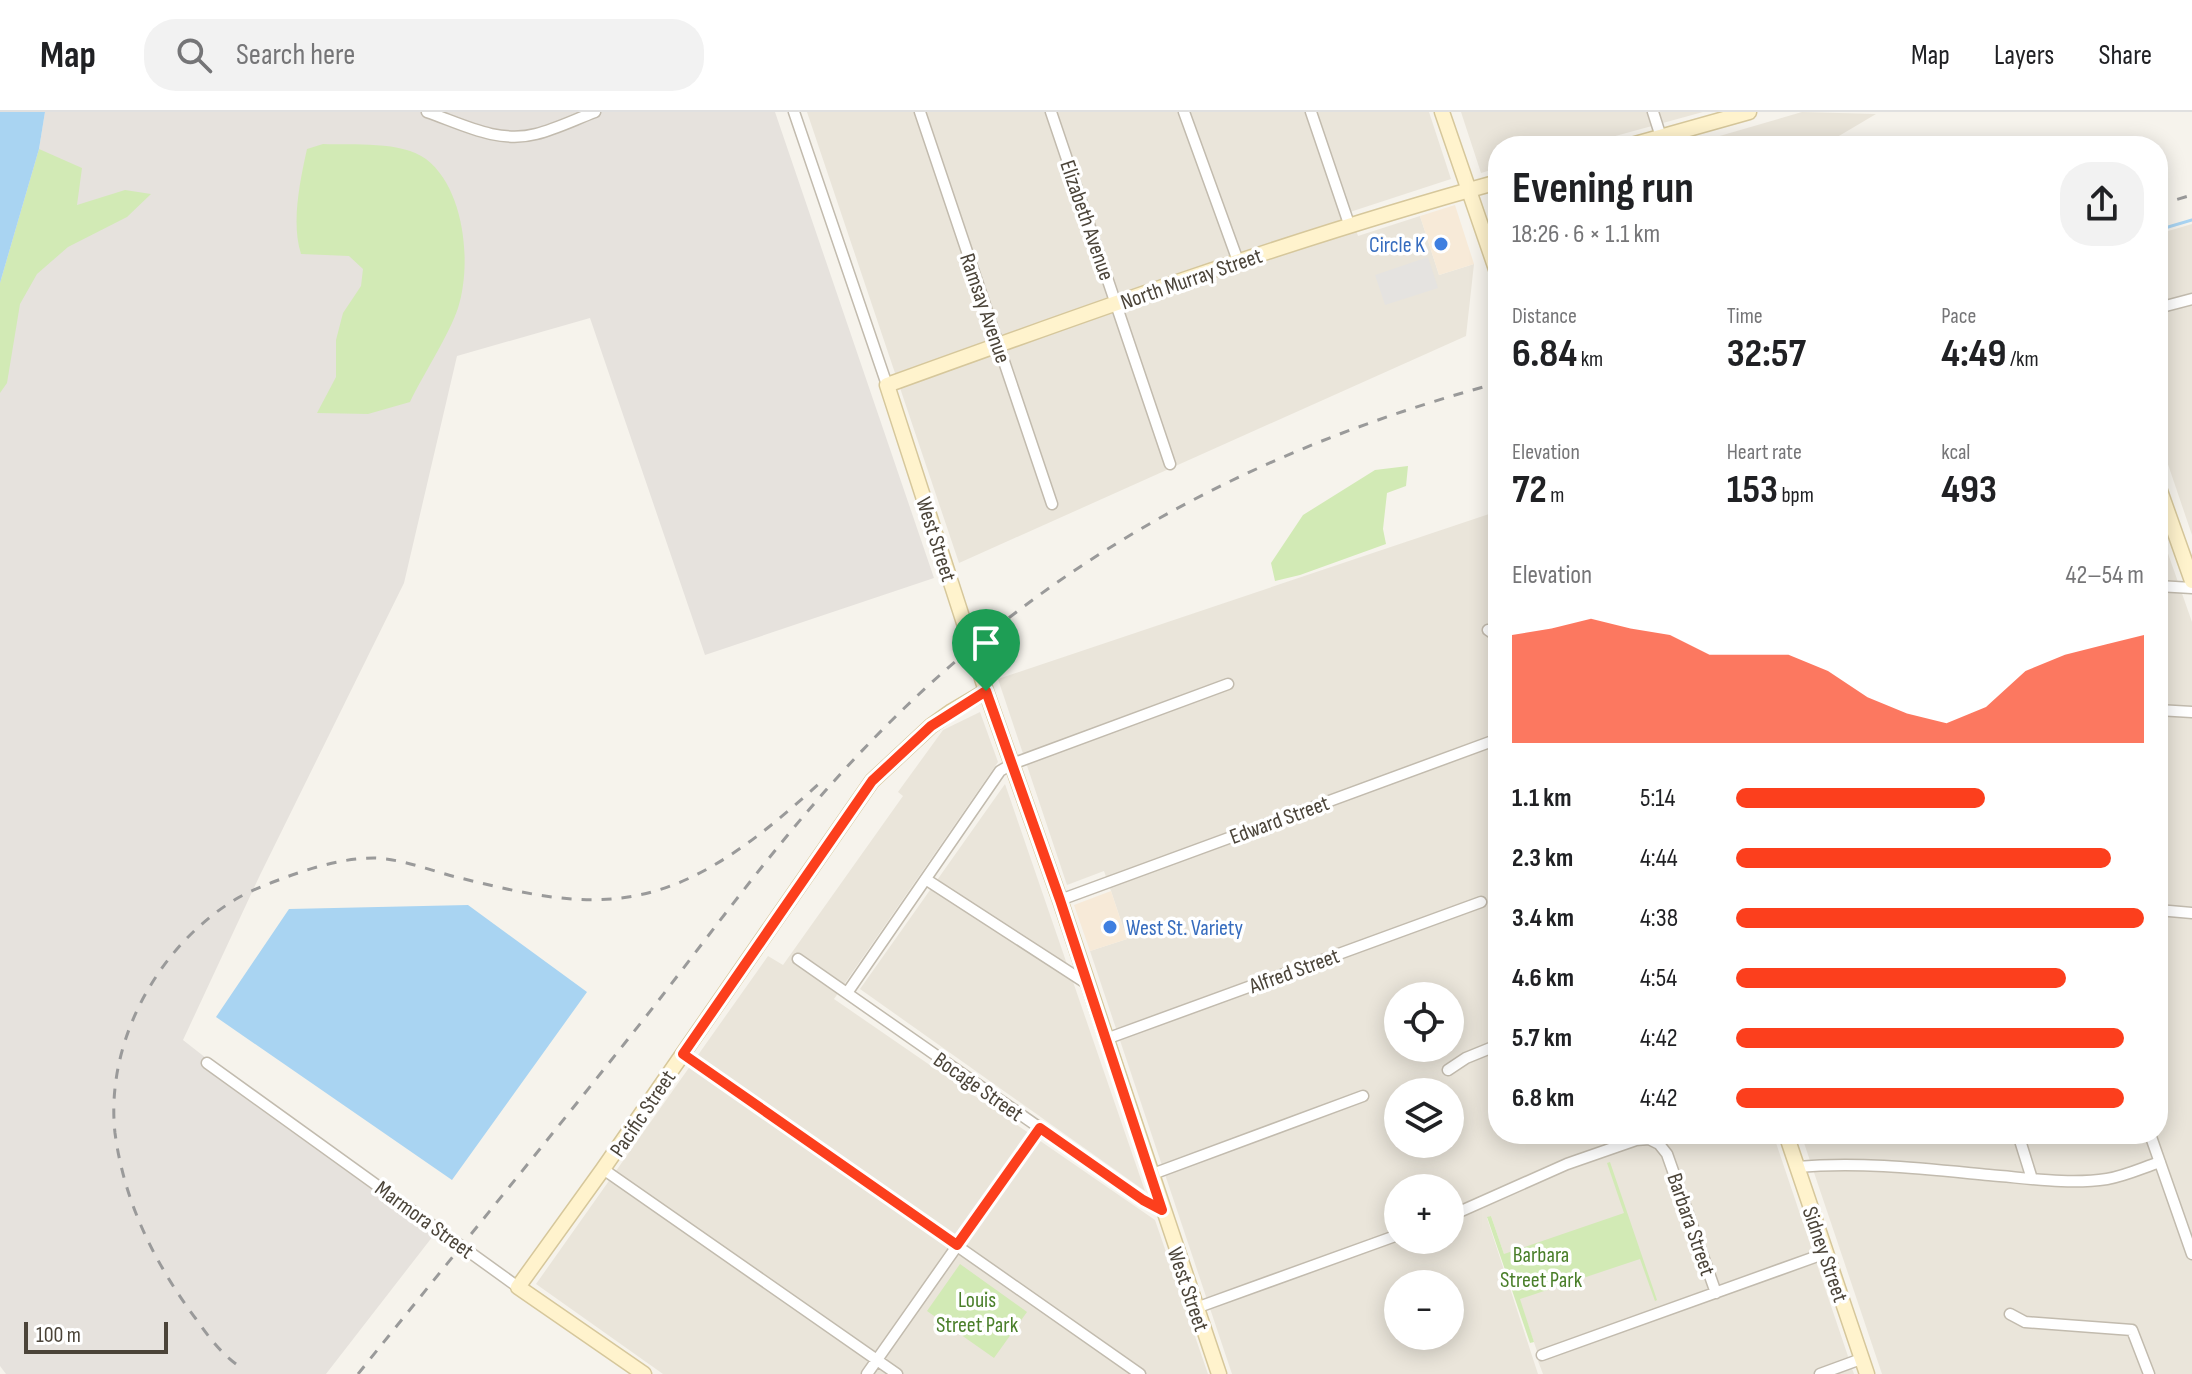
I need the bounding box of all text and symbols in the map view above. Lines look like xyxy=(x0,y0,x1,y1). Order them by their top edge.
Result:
search box xyxy=(144,19,704,91)
text: Map xyxy=(40,33,96,78)
icon: search xyxy=(172,33,216,77)
text: Search here xyxy=(236,37,355,73)
text: Map xyxy=(1911,39,1950,72)
text: Layers xyxy=(1994,39,2054,72)
text: Share xyxy=(2098,39,2152,72)
street label: Elizabeth Avenue xyxy=(1053,157,1120,284)
text: Evening run xyxy=(1512,162,1694,215)
button: share xyxy=(2060,162,2144,246)
text: 18:26 · 6 × 1.1 km xyxy=(1512,219,1660,250)
place label: Circle K xyxy=(1369,232,1425,259)
marker: Circle K xyxy=(1432,235,1450,253)
street label: North Murray Street xyxy=(1117,242,1266,316)
street label: Ramsay Avenue xyxy=(953,250,1016,367)
text: Distance xyxy=(1512,303,1577,330)
text: Time xyxy=(1727,303,1763,330)
text: Pace xyxy=(1941,303,1976,330)
text: 6.84 xyxy=(1512,330,1577,378)
text: 32:57 xyxy=(1727,330,1806,378)
text: 4:49 xyxy=(1941,330,2006,378)
text: km xyxy=(1577,346,1603,373)
text: /km xyxy=(2006,346,2039,373)
text: Elevation xyxy=(1512,439,1580,466)
text: Heart rate xyxy=(1727,439,1802,466)
text: kcal xyxy=(1941,439,1970,466)
text: 72 xyxy=(1512,466,1547,514)
text: 153 xyxy=(1727,466,1778,514)
text: 493 xyxy=(1941,466,1997,514)
text: m xyxy=(1547,482,1564,509)
text: bpm xyxy=(1778,482,1814,509)
street label: West Street xyxy=(909,494,962,585)
text: Elevation xyxy=(1512,560,1592,591)
text: 42–54 m xyxy=(2066,560,2144,591)
pin xyxy=(952,609,1020,691)
icon: arrive xyxy=(964,621,1008,665)
text: 1.1 km xyxy=(1512,783,1571,814)
text: 5:14 xyxy=(1640,783,1675,814)
street label: Edward Street xyxy=(1226,790,1333,851)
text: 2.3 km xyxy=(1512,843,1573,874)
text: 4:44 xyxy=(1640,843,1678,874)
text: 3.4 km xyxy=(1512,903,1574,934)
text: 4:38 xyxy=(1640,903,1678,934)
place label: West St. Variety xyxy=(1126,915,1244,942)
marker: West St. Variety xyxy=(1101,918,1119,936)
street label: Alfred Street xyxy=(1245,943,1344,1001)
text: 4.6 km xyxy=(1512,963,1574,994)
text: 4:54 xyxy=(1640,963,1677,994)
map controls xyxy=(1384,982,1464,1350)
button: locate xyxy=(1384,982,1464,1062)
text: 5.7 km xyxy=(1512,1023,1572,1054)
text: 4:42 xyxy=(1640,1023,1678,1054)
street label: Bocage Street xyxy=(928,1047,1028,1128)
street label: Pacific Street xyxy=(604,1065,682,1162)
button: layers xyxy=(1384,1078,1464,1158)
text: 6.8 km xyxy=(1512,1083,1574,1114)
text: 4:42 xyxy=(1640,1083,1678,1114)
street label: Barbara Street xyxy=(1660,1170,1721,1280)
button: + xyxy=(1384,1174,1464,1254)
street label: Marmora Street xyxy=(369,1175,479,1265)
street label: Sidney Street xyxy=(1796,1203,1854,1306)
park label: Barbara Street Park xyxy=(1500,1242,1583,1294)
street label: West Street xyxy=(1161,1244,1215,1335)
button: − xyxy=(1384,1270,1464,1350)
park label: Louis Street Park xyxy=(936,1287,1019,1339)
scale bar xyxy=(24,1318,168,1354)
text: 100 m xyxy=(36,1322,81,1349)

